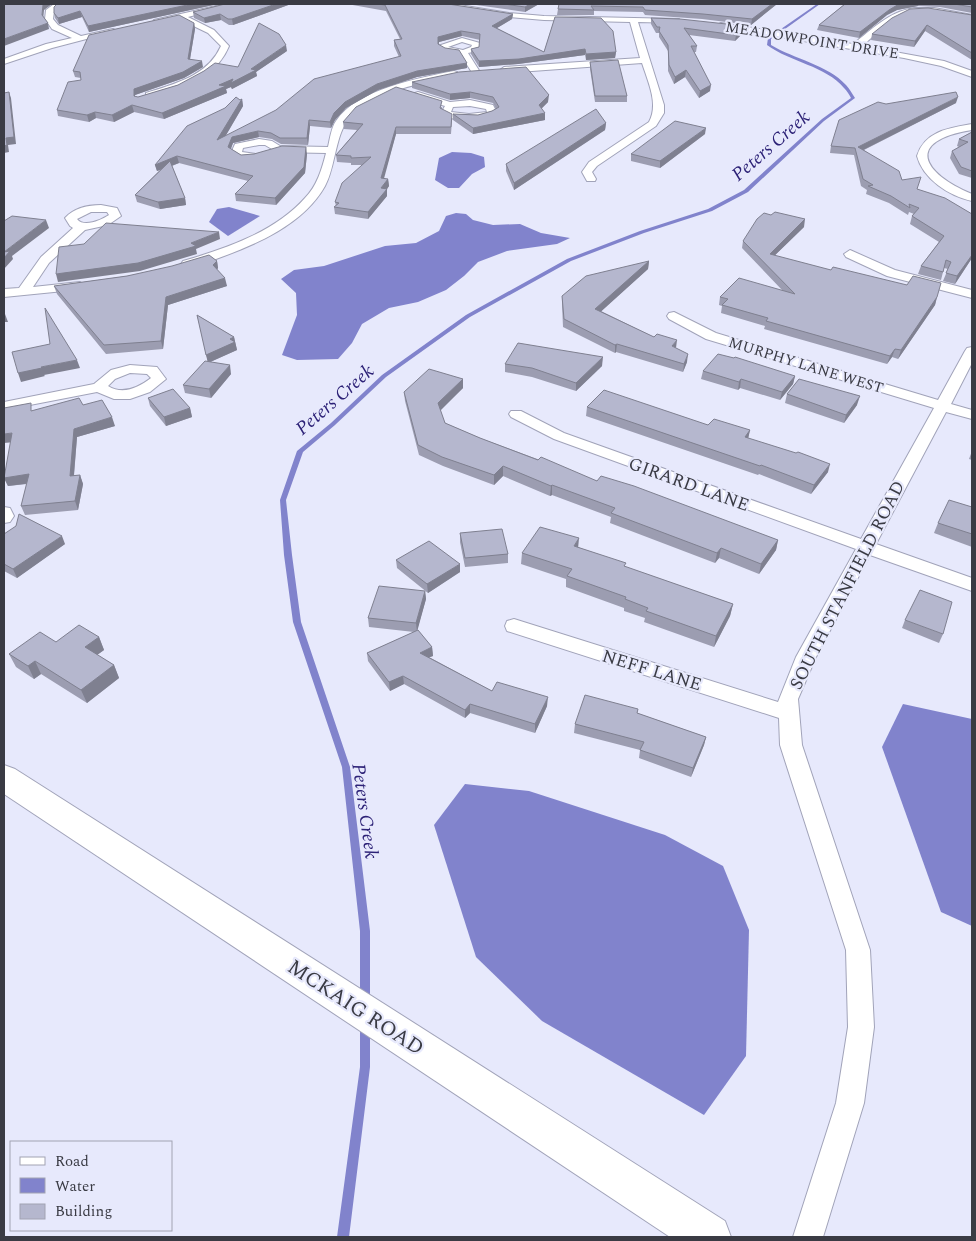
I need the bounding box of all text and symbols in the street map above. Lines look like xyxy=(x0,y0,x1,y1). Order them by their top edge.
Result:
street label: MEADOWPOINT DRIVE xyxy=(724,15,900,66)
water label: Peters Creek xyxy=(725,104,817,189)
street label: MURPHY LANE WEST xyxy=(725,331,886,400)
water label: Peters Creek xyxy=(289,358,381,443)
street label: GIRARD LANE xyxy=(625,450,753,519)
street label: SOUTH STANFIELD ROAD xyxy=(783,476,912,694)
street label: NEFF LANE xyxy=(599,643,705,698)
water label: Peters Creek xyxy=(343,762,386,861)
street label: MCKAIG ROAD xyxy=(281,952,430,1064)
legend xyxy=(10,1141,172,1231)
text: Road xyxy=(55,1150,89,1173)
text: Water xyxy=(55,1175,95,1198)
text: Building xyxy=(55,1200,112,1223)

